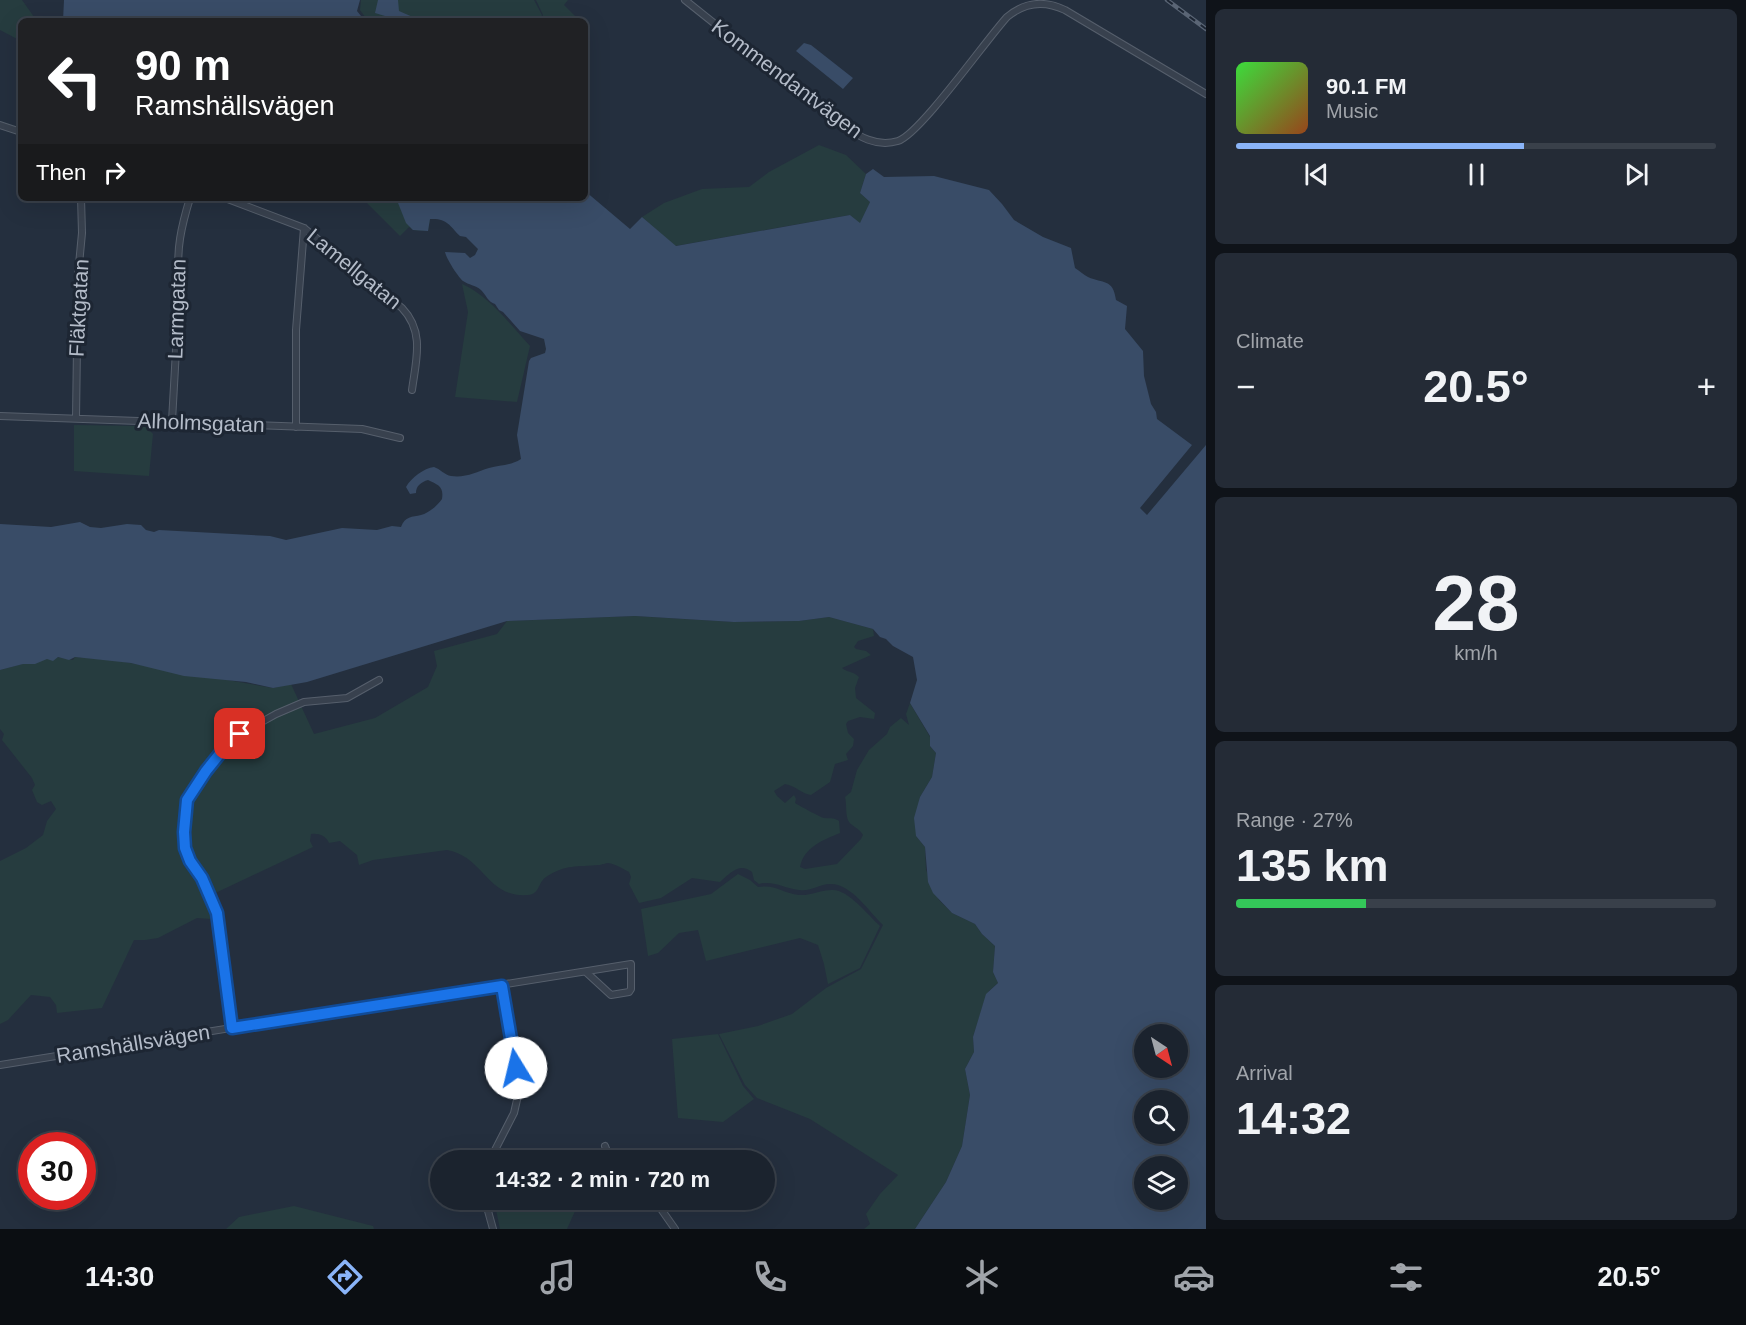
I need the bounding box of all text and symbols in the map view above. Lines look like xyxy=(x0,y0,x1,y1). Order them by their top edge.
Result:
street label: Kommendantvägen xyxy=(708,15,867,143)
icon: left xyxy=(36,42,114,120)
text: 90 m xyxy=(135,42,231,89)
text: 90.1 FM xyxy=(1326,74,1407,99)
text: Ramshällsvägen xyxy=(135,91,335,121)
text: Music xyxy=(1326,100,1378,122)
icon: right xyxy=(98,156,131,189)
icon: previous xyxy=(1300,158,1333,191)
icon: pause xyxy=(1460,158,1493,191)
icon: next xyxy=(1620,158,1653,191)
text: Then xyxy=(36,160,86,185)
street label: Lamellgatan xyxy=(303,224,406,314)
street label: Fläktgatan xyxy=(64,258,93,358)
street label: Larmgatan xyxy=(163,258,190,360)
text: Climate xyxy=(1236,330,1304,352)
text: 20.5° xyxy=(1423,361,1529,412)
text: − xyxy=(1236,368,1255,405)
text: + xyxy=(1697,368,1716,405)
street label: Alholmsgatan xyxy=(137,409,265,436)
text: 28 xyxy=(1433,559,1519,647)
text: km/h xyxy=(1454,642,1498,664)
pin xyxy=(214,708,265,759)
icon: arrive xyxy=(223,717,256,750)
text: Range · 27% xyxy=(1236,809,1353,831)
text: 135 km xyxy=(1236,840,1389,891)
street label: Ramshällsvägen xyxy=(54,1020,211,1067)
north arrow xyxy=(1134,1024,1188,1078)
map controls xyxy=(1134,1024,1188,1210)
position arrow xyxy=(484,1036,548,1100)
text: Arrival xyxy=(1236,1062,1293,1084)
button: search xyxy=(1134,1090,1188,1144)
text: 14:32 xyxy=(1236,1093,1351,1144)
speed limit sign: 30 xyxy=(18,1132,96,1210)
button: layers xyxy=(1134,1156,1188,1210)
text: 14:32 · 2 min · 720 m xyxy=(495,1167,710,1192)
icon: directions xyxy=(324,1256,366,1298)
icon: music xyxy=(537,1256,579,1298)
icon: phone xyxy=(749,1256,791,1298)
icon: climate xyxy=(961,1256,1003,1298)
icon: car xyxy=(1173,1256,1215,1298)
icon: filters xyxy=(1385,1256,1427,1298)
text: 14:30 xyxy=(85,1262,154,1292)
text: 20.5° xyxy=(1597,1262,1661,1292)

